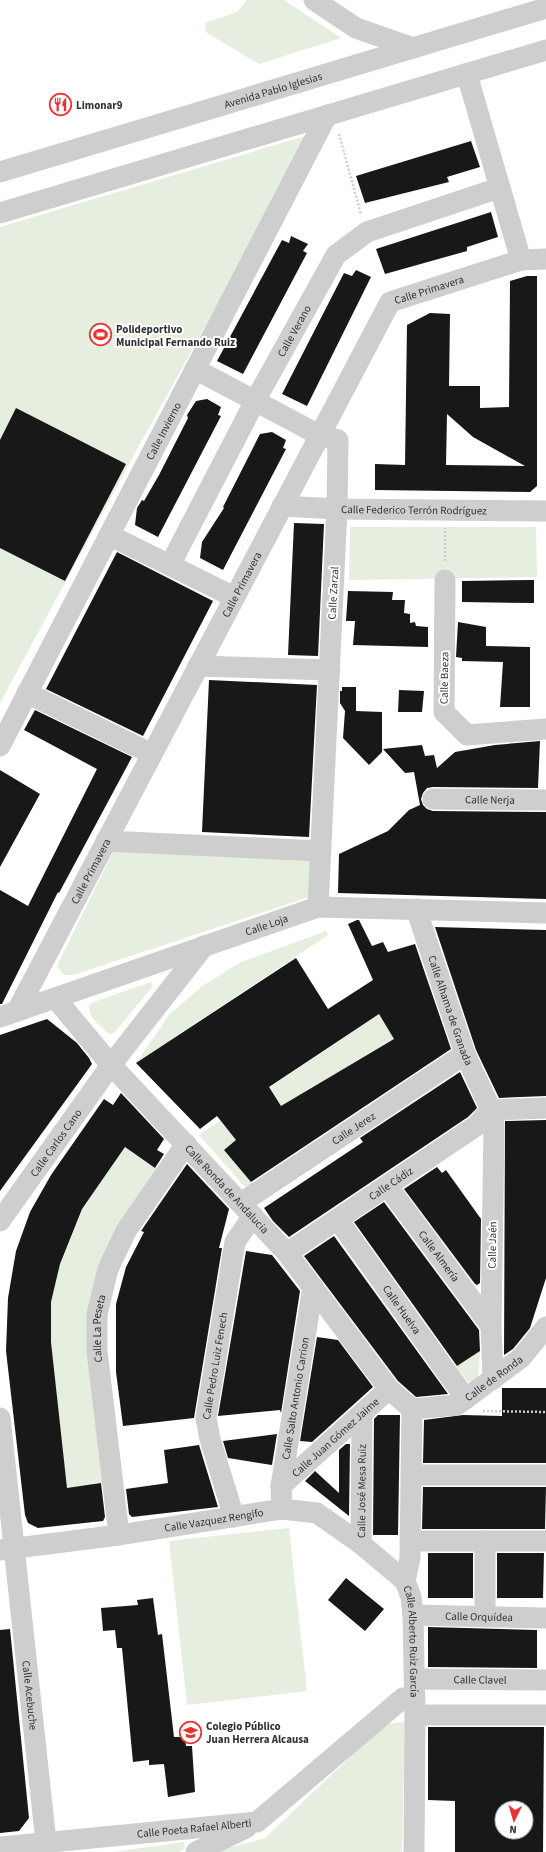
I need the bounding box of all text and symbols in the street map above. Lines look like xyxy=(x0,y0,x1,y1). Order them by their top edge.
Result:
street label: Avenida Pablo Iglesias xyxy=(222,69,324,112)
restaurant icon: Limonar9 xyxy=(47,92,73,118)
place label: Limonar9 xyxy=(76,98,123,113)
street label: Calle Primavera xyxy=(392,272,466,308)
street label: Calle Verano xyxy=(274,302,315,360)
sports icon: Polideportivo Municipal Fernando Ruiz xyxy=(87,322,113,348)
place label: Polideportivo Municipal Fernando Ruiz xyxy=(116,322,235,350)
street label: Calle Invierno xyxy=(143,399,185,463)
street label: Calle Federico Terrón Rodríguez xyxy=(341,502,487,518)
street label: Calle Primavera xyxy=(218,549,265,620)
street label: Calle Zarzal xyxy=(325,566,342,620)
street label: Calle Baeza xyxy=(437,652,452,704)
street label: Calle Nerja xyxy=(465,792,515,808)
street label: Calle Primavera xyxy=(68,836,114,907)
street label: Calle Loja xyxy=(243,911,290,940)
street label: Calle Alhama de Granada xyxy=(424,954,476,1068)
street label: Calle Carlos Cano xyxy=(27,1106,85,1180)
street label: Calle Jerez xyxy=(329,1108,379,1149)
street label: Calle Ronda de Andalucia xyxy=(181,1141,272,1237)
street label: Calle Cádiz xyxy=(366,1163,416,1204)
street label: Calle Jaén xyxy=(485,1221,500,1269)
street label: Calle Almería xyxy=(415,1228,463,1285)
street label: Calle Huelva xyxy=(379,1282,424,1337)
street label: Calle La Peseta xyxy=(90,1293,110,1363)
street label: Calle Pedro Luiz Fenech xyxy=(199,1311,231,1421)
street label: Calle Salto Antonio Carrion xyxy=(278,1336,313,1461)
street label: Calle de Ronda xyxy=(462,1352,526,1405)
street label: Calle Juan Gómez Jaime xyxy=(289,1394,383,1481)
street label: Calle José Mesa Ruiz xyxy=(354,1444,370,1538)
street label: Calle Vazquez Rengifo xyxy=(163,1505,265,1536)
street label: Calle Alberto Ruiz García xyxy=(399,1584,422,1698)
street label: Calle Orquídea xyxy=(445,1609,513,1625)
street label: Calle Acebuche xyxy=(18,1660,41,1732)
street label: Calle Clavel xyxy=(453,1672,507,1688)
school or university icon: Colegio Público Juan Herrera Alcausa xyxy=(178,1719,204,1745)
place label: Colegio Público Juan Herrera Alcausa xyxy=(206,1719,309,1747)
north arrow xyxy=(494,1800,534,1840)
street label: Calle Poeta Rafael Alberti xyxy=(136,1816,252,1842)
text: N xyxy=(509,1822,517,1837)

